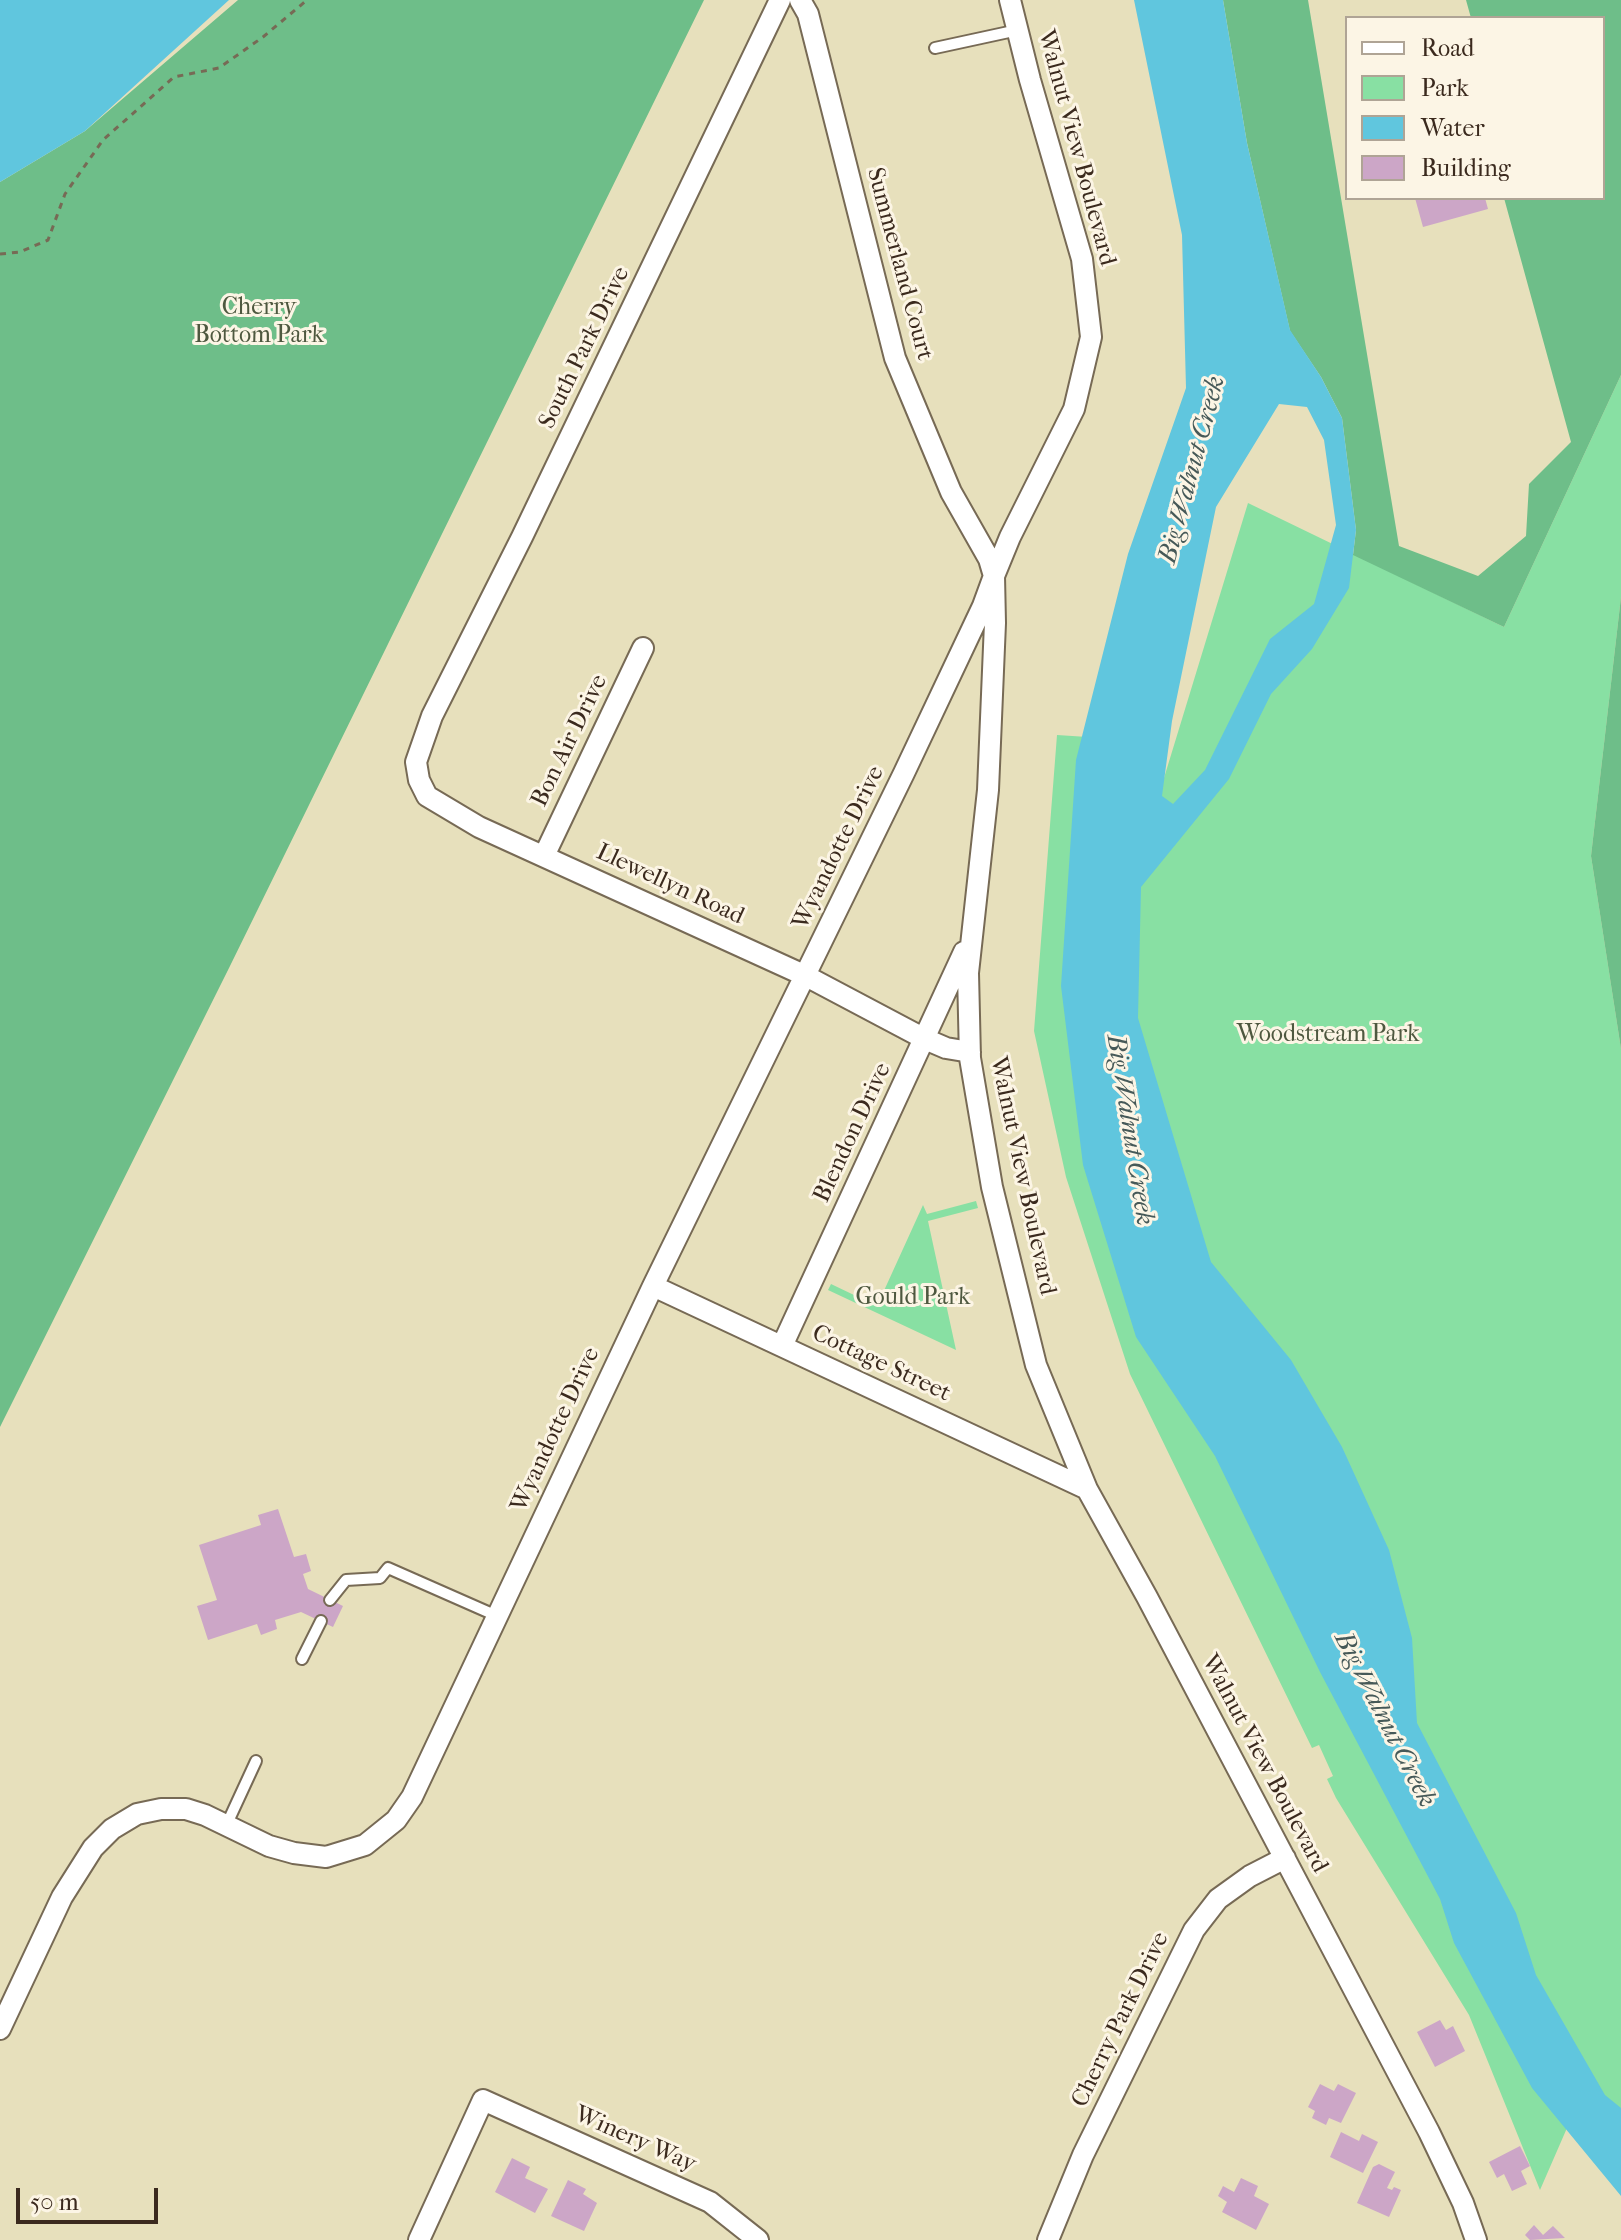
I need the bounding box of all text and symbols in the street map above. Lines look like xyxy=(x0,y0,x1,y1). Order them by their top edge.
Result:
legend xyxy=(1345,16,1605,200)
street label: Walnut View Boulevard xyxy=(1031,27,1121,269)
text: Road xyxy=(1421,34,1474,62)
text: Park xyxy=(1421,74,1469,102)
text: Water xyxy=(1421,114,1485,142)
text: Building xyxy=(1421,154,1511,182)
street label: Summerland Court xyxy=(859,165,939,363)
street label: South Park Drive xyxy=(533,262,637,434)
park label: Cherry Bottom Park xyxy=(194,294,324,350)
water label: Big Walnut Creek xyxy=(1153,373,1233,567)
street label: Bon Air Drive xyxy=(526,670,614,812)
street label: Wyandotte Drive xyxy=(787,762,891,934)
street label: Llewellyn Road xyxy=(592,838,748,932)
park label: Woodstream Park xyxy=(1237,1021,1419,1049)
water label: Big Walnut Creek xyxy=(1099,1032,1159,1228)
street label: Walnut View Boulevard xyxy=(983,1054,1061,1298)
street label: Blendon Drive xyxy=(808,1059,898,1207)
park label: Gould Park xyxy=(856,1284,970,1312)
street label: Cottage Street xyxy=(807,1319,955,1409)
street label: Wyandotte Drive xyxy=(505,1343,607,1517)
water label: Big Walnut Creek xyxy=(1326,1627,1442,1813)
street label: Walnut View Boulevard xyxy=(1194,1650,1334,1878)
street label: Cherry Park Drive xyxy=(1066,1928,1176,2112)
street label: Winery Way xyxy=(570,2100,700,2180)
scale bar xyxy=(20,2172,162,2222)
text: 50 m xyxy=(30,2188,79,2216)

